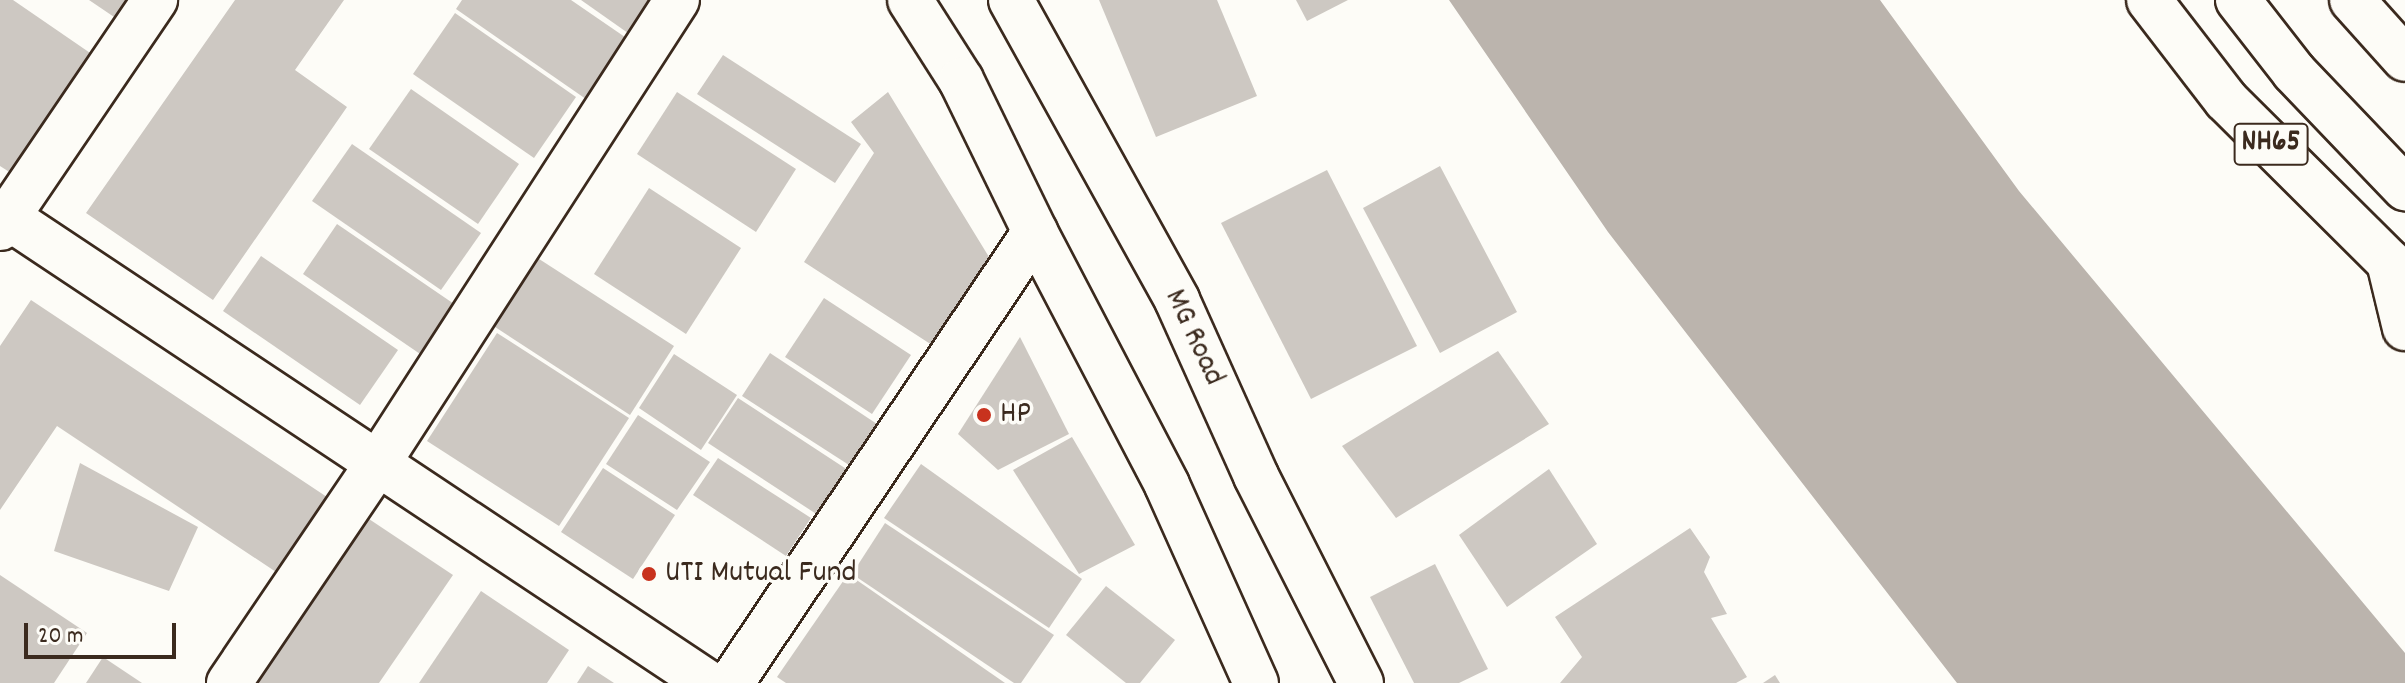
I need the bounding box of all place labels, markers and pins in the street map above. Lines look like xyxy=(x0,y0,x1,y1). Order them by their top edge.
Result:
place label: HP xyxy=(1000,396,1031,434)
marker: HP xyxy=(975,406,993,424)
place label: UTI Mutual Fund xyxy=(665,555,856,593)
marker: UTI Mutual Fund xyxy=(640,565,658,583)

